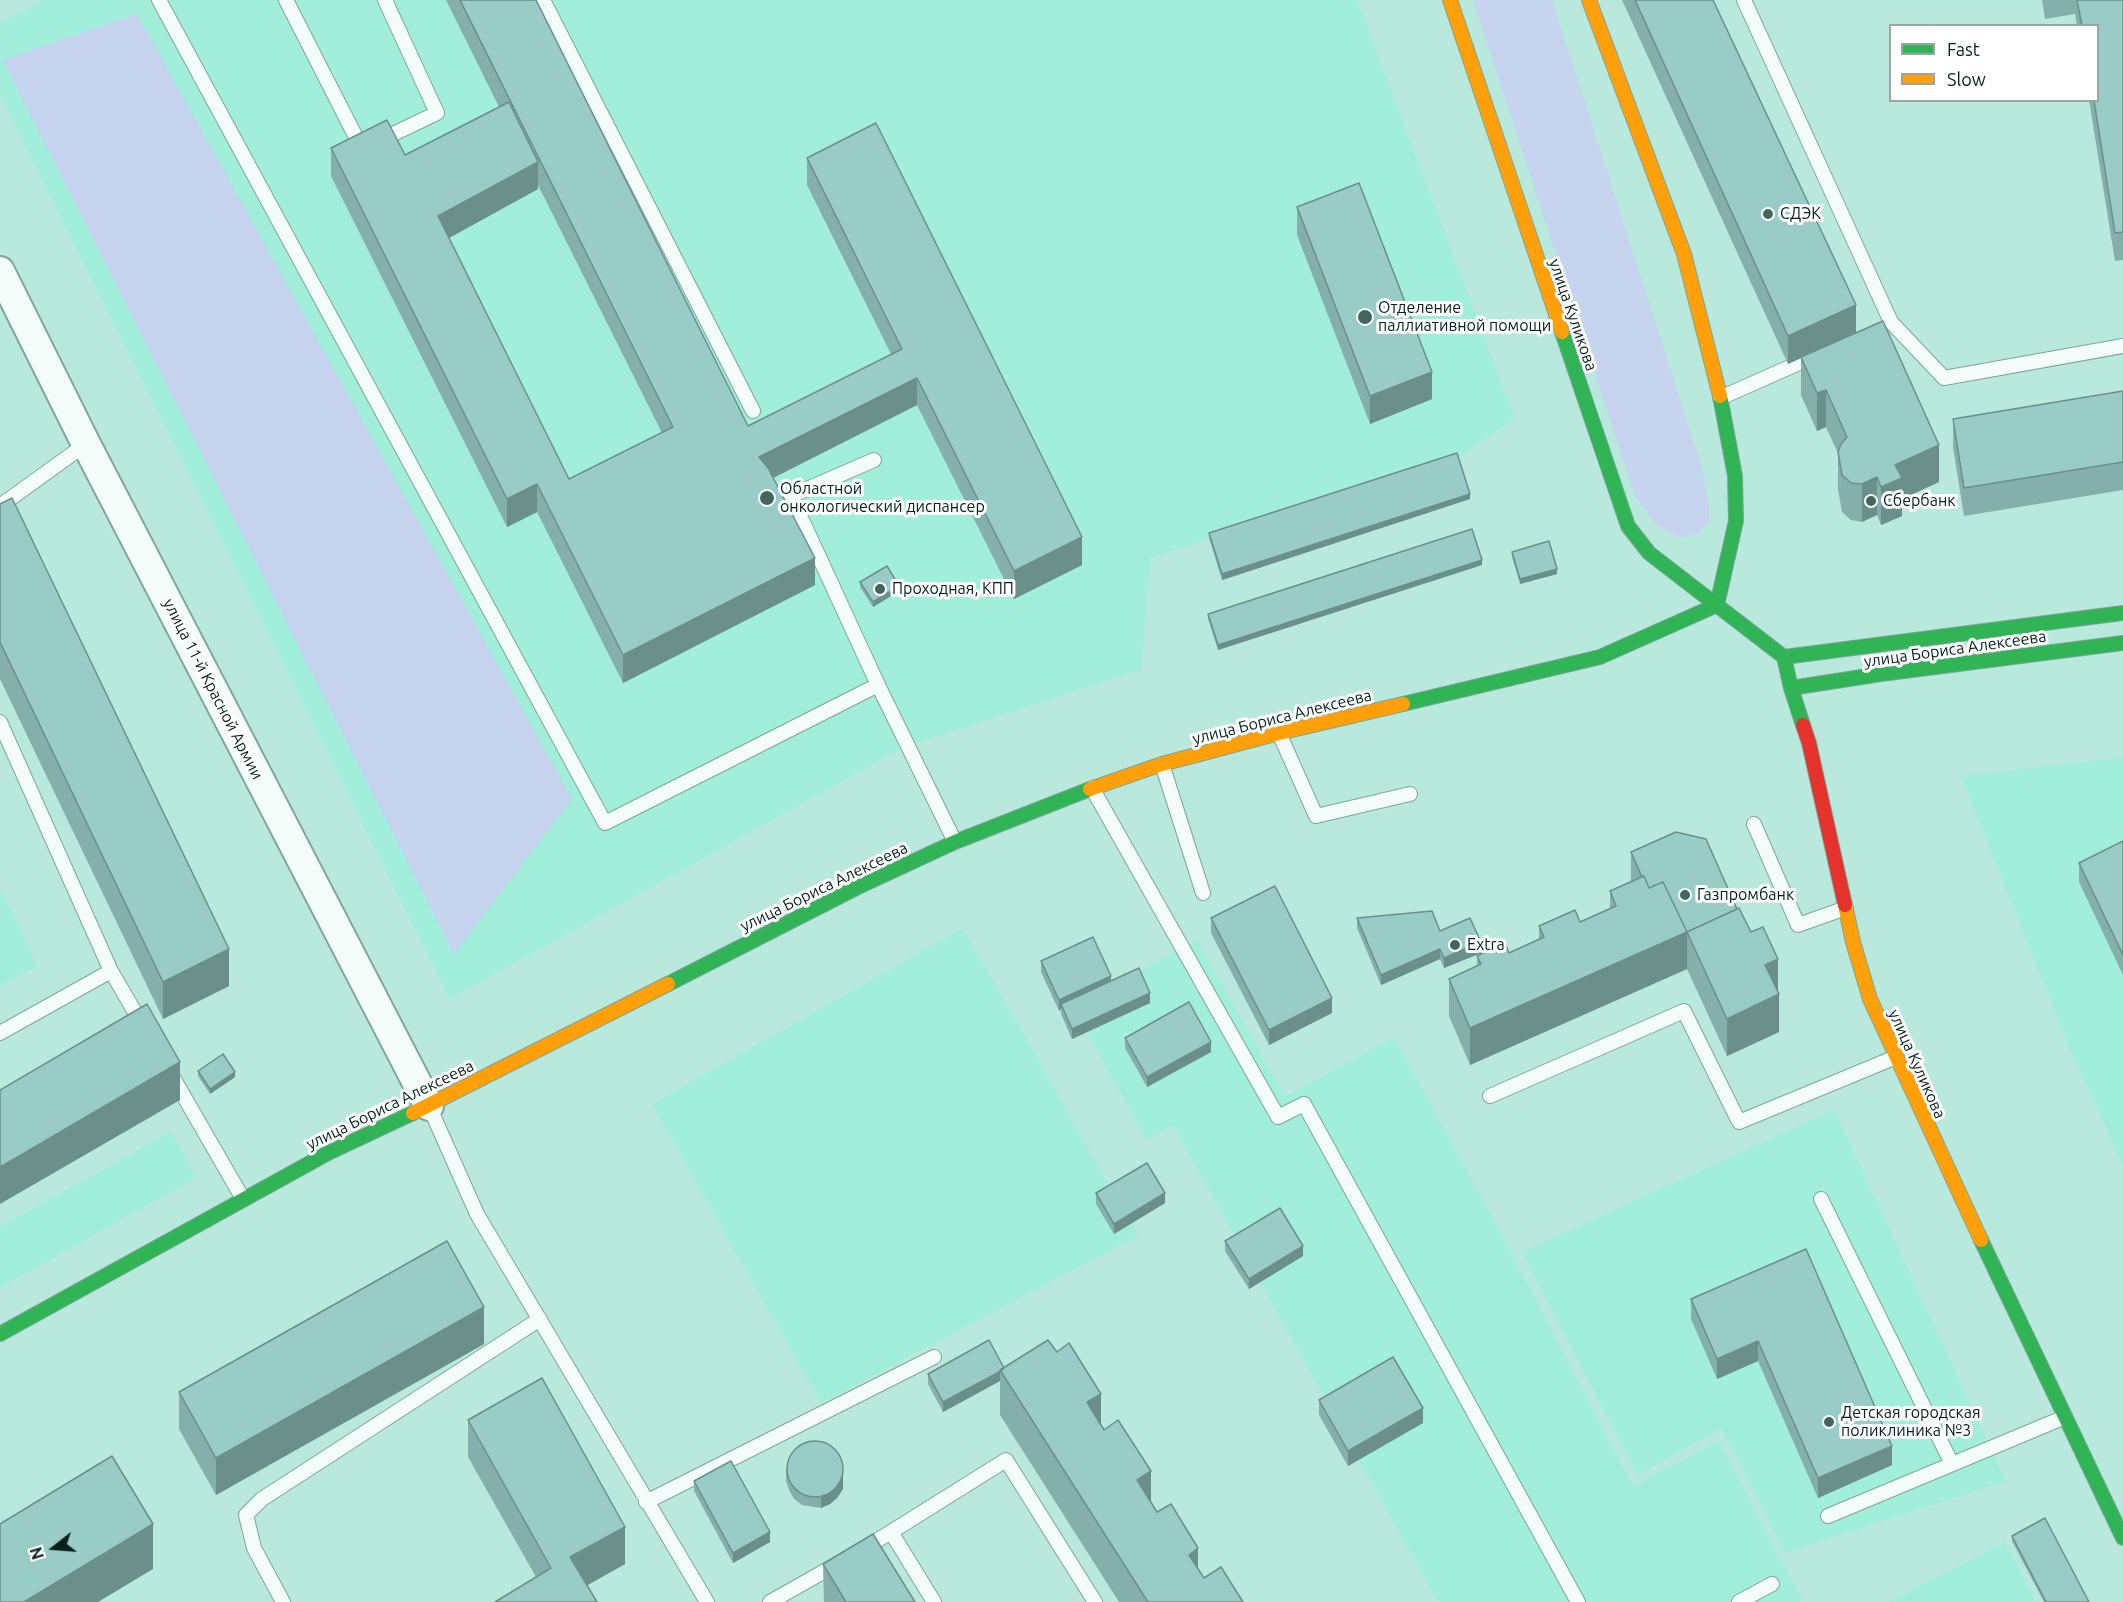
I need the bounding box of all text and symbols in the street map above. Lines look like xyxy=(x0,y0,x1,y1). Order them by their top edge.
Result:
legend xyxy=(1889,24,2099,102)
text: Fast xyxy=(1947,39,1980,59)
text: Slow xyxy=(1947,69,1986,89)
place label: СДЭК xyxy=(1780,204,1821,224)
marker: СДЭК xyxy=(1761,207,1775,221)
street label: улица Куликова xyxy=(1545,256,1601,374)
place label: Отделение паллиативной помощи xyxy=(1378,298,1551,336)
marker: Отделение паллиативной помощи xyxy=(1356,308,1374,326)
place label: Областной онкологический диспансер xyxy=(780,479,985,517)
marker: Областной онкологический диспансер xyxy=(758,489,776,507)
place label: Сбербанк xyxy=(1883,491,1956,511)
marker: Сбербанк xyxy=(1864,494,1878,508)
place label: Проходная, КПП xyxy=(892,579,1014,599)
marker: Проходная, КПП xyxy=(873,582,887,596)
street label: улица 11-й Красной Армии xyxy=(159,595,267,783)
street label: улица Бориса Алексеева xyxy=(1863,627,2047,671)
street label: улица Бориса Алексеева xyxy=(1190,685,1374,749)
street label: улица Бориса Алексеева xyxy=(737,838,911,936)
place label: Газпромбанк xyxy=(1697,885,1794,905)
marker: Газпромбанк xyxy=(1678,888,1692,902)
place label: Extra xyxy=(1467,935,1505,955)
marker: Extra xyxy=(1448,938,1462,952)
street label: улица Куликова xyxy=(1884,1007,1950,1121)
street label: улица Бориса Алексеева xyxy=(303,1056,477,1154)
place label: Детская городская поликлиника №3 xyxy=(1841,1403,1981,1441)
marker: Детская городская поликлиника №3 xyxy=(1822,1415,1836,1429)
north arrow xyxy=(24,1518,84,1578)
text: N xyxy=(26,1545,47,1562)

